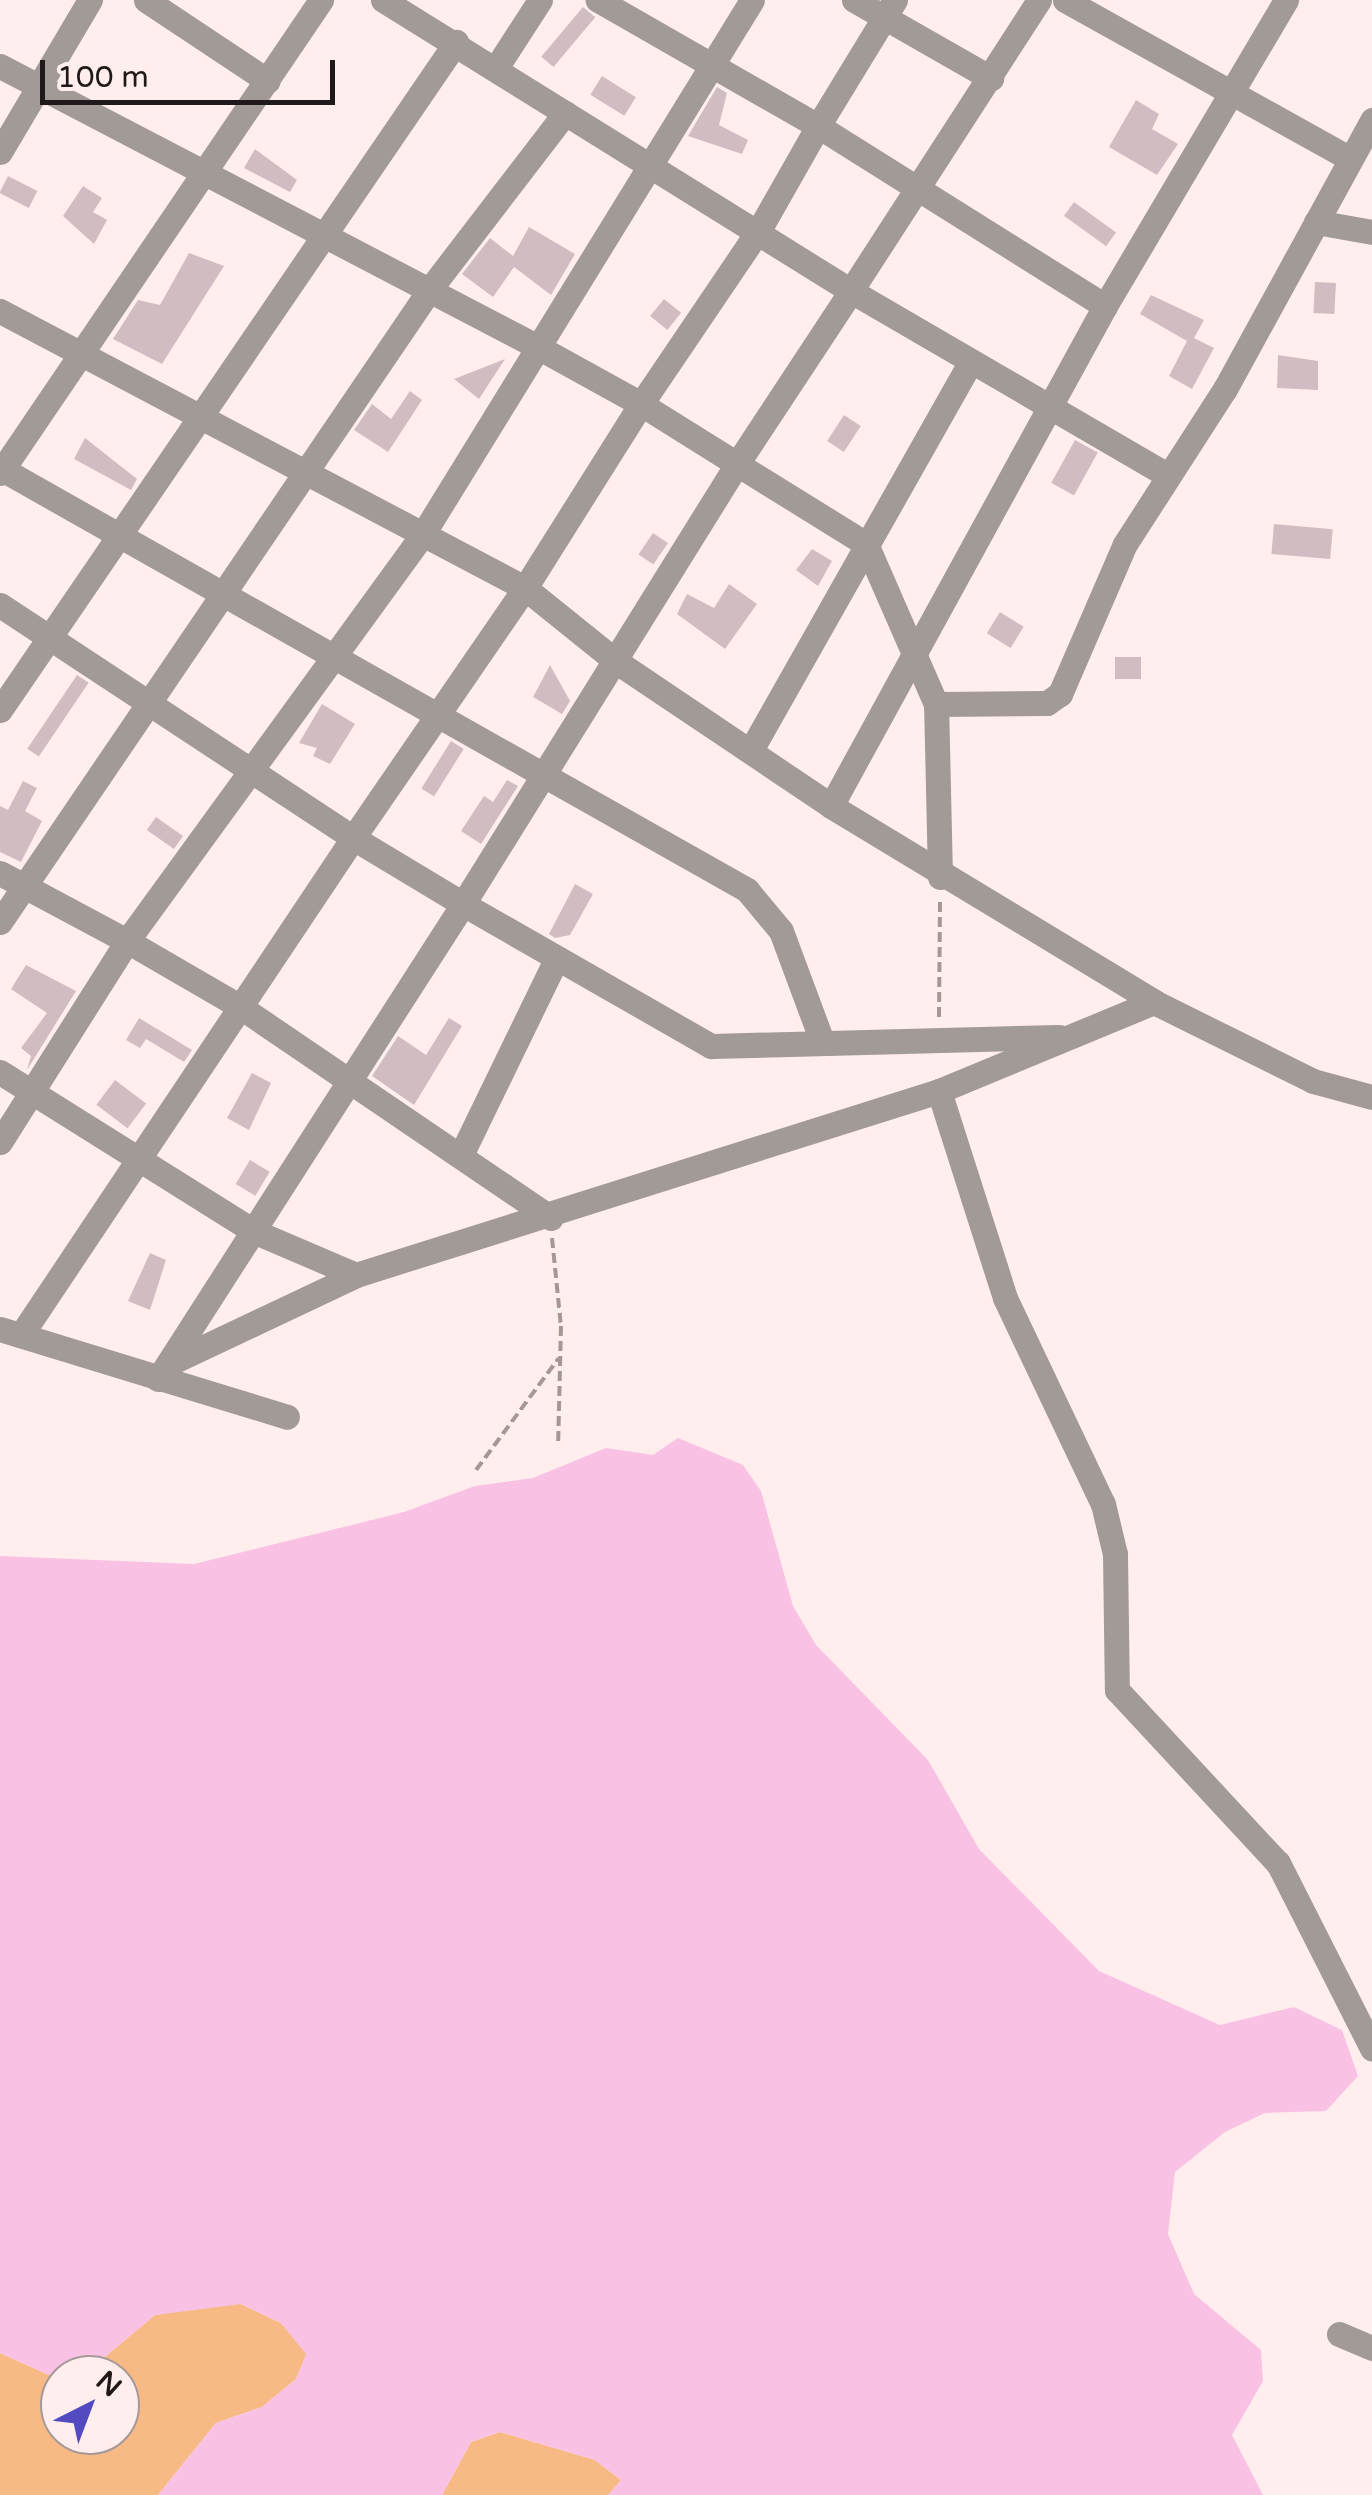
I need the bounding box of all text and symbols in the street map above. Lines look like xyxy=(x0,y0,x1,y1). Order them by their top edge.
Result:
scale bar xyxy=(45,40,340,102)
text: 100 m xyxy=(57,59,149,96)
north arrow xyxy=(40,2355,140,2455)
text: N xyxy=(89,2364,128,2404)

